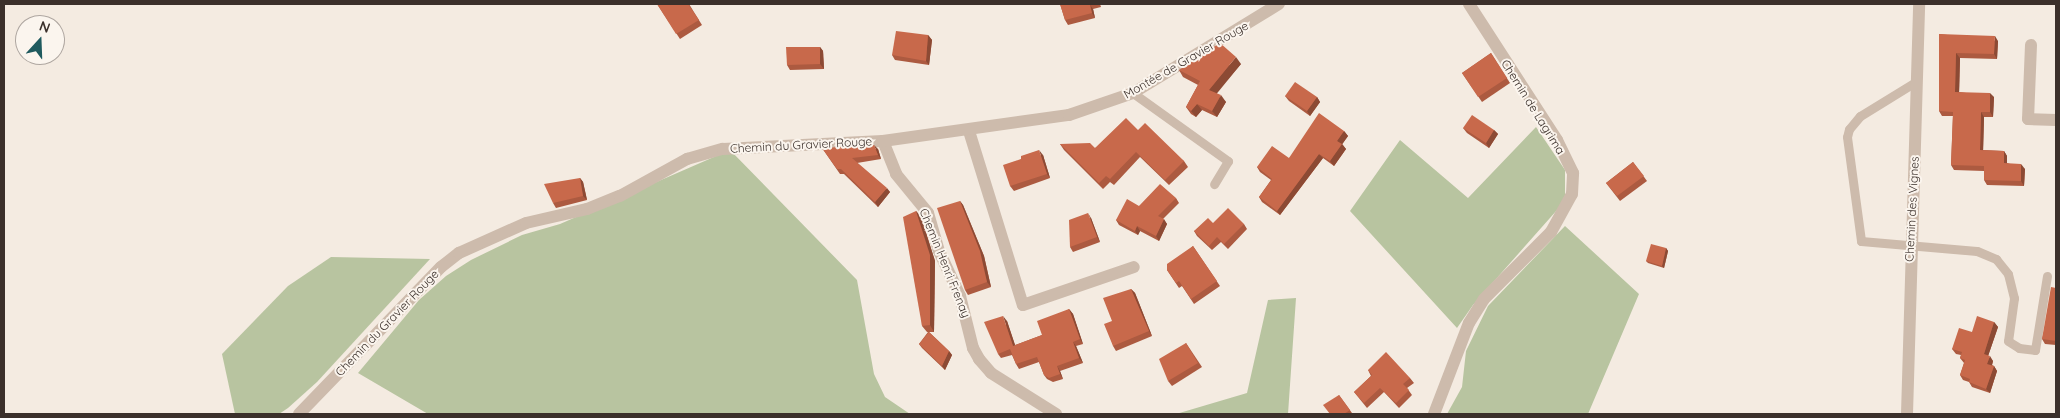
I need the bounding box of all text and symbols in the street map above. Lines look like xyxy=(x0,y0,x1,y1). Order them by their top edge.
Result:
north arrow xyxy=(15,15,65,65)
text: N xyxy=(37,17,53,37)
street label: Montée de Gravier Rouge xyxy=(1121,18,1251,102)
street label: Chemin de Lagrima xyxy=(1498,57,1568,157)
street label: Chemin du Gravier Rouge xyxy=(730,134,872,156)
street label: Chemin des Vignes xyxy=(1902,156,1922,262)
street label: Chemin Henri Frenay xyxy=(916,206,974,320)
street label: Chemin du Gravier Rouge xyxy=(332,267,442,379)

